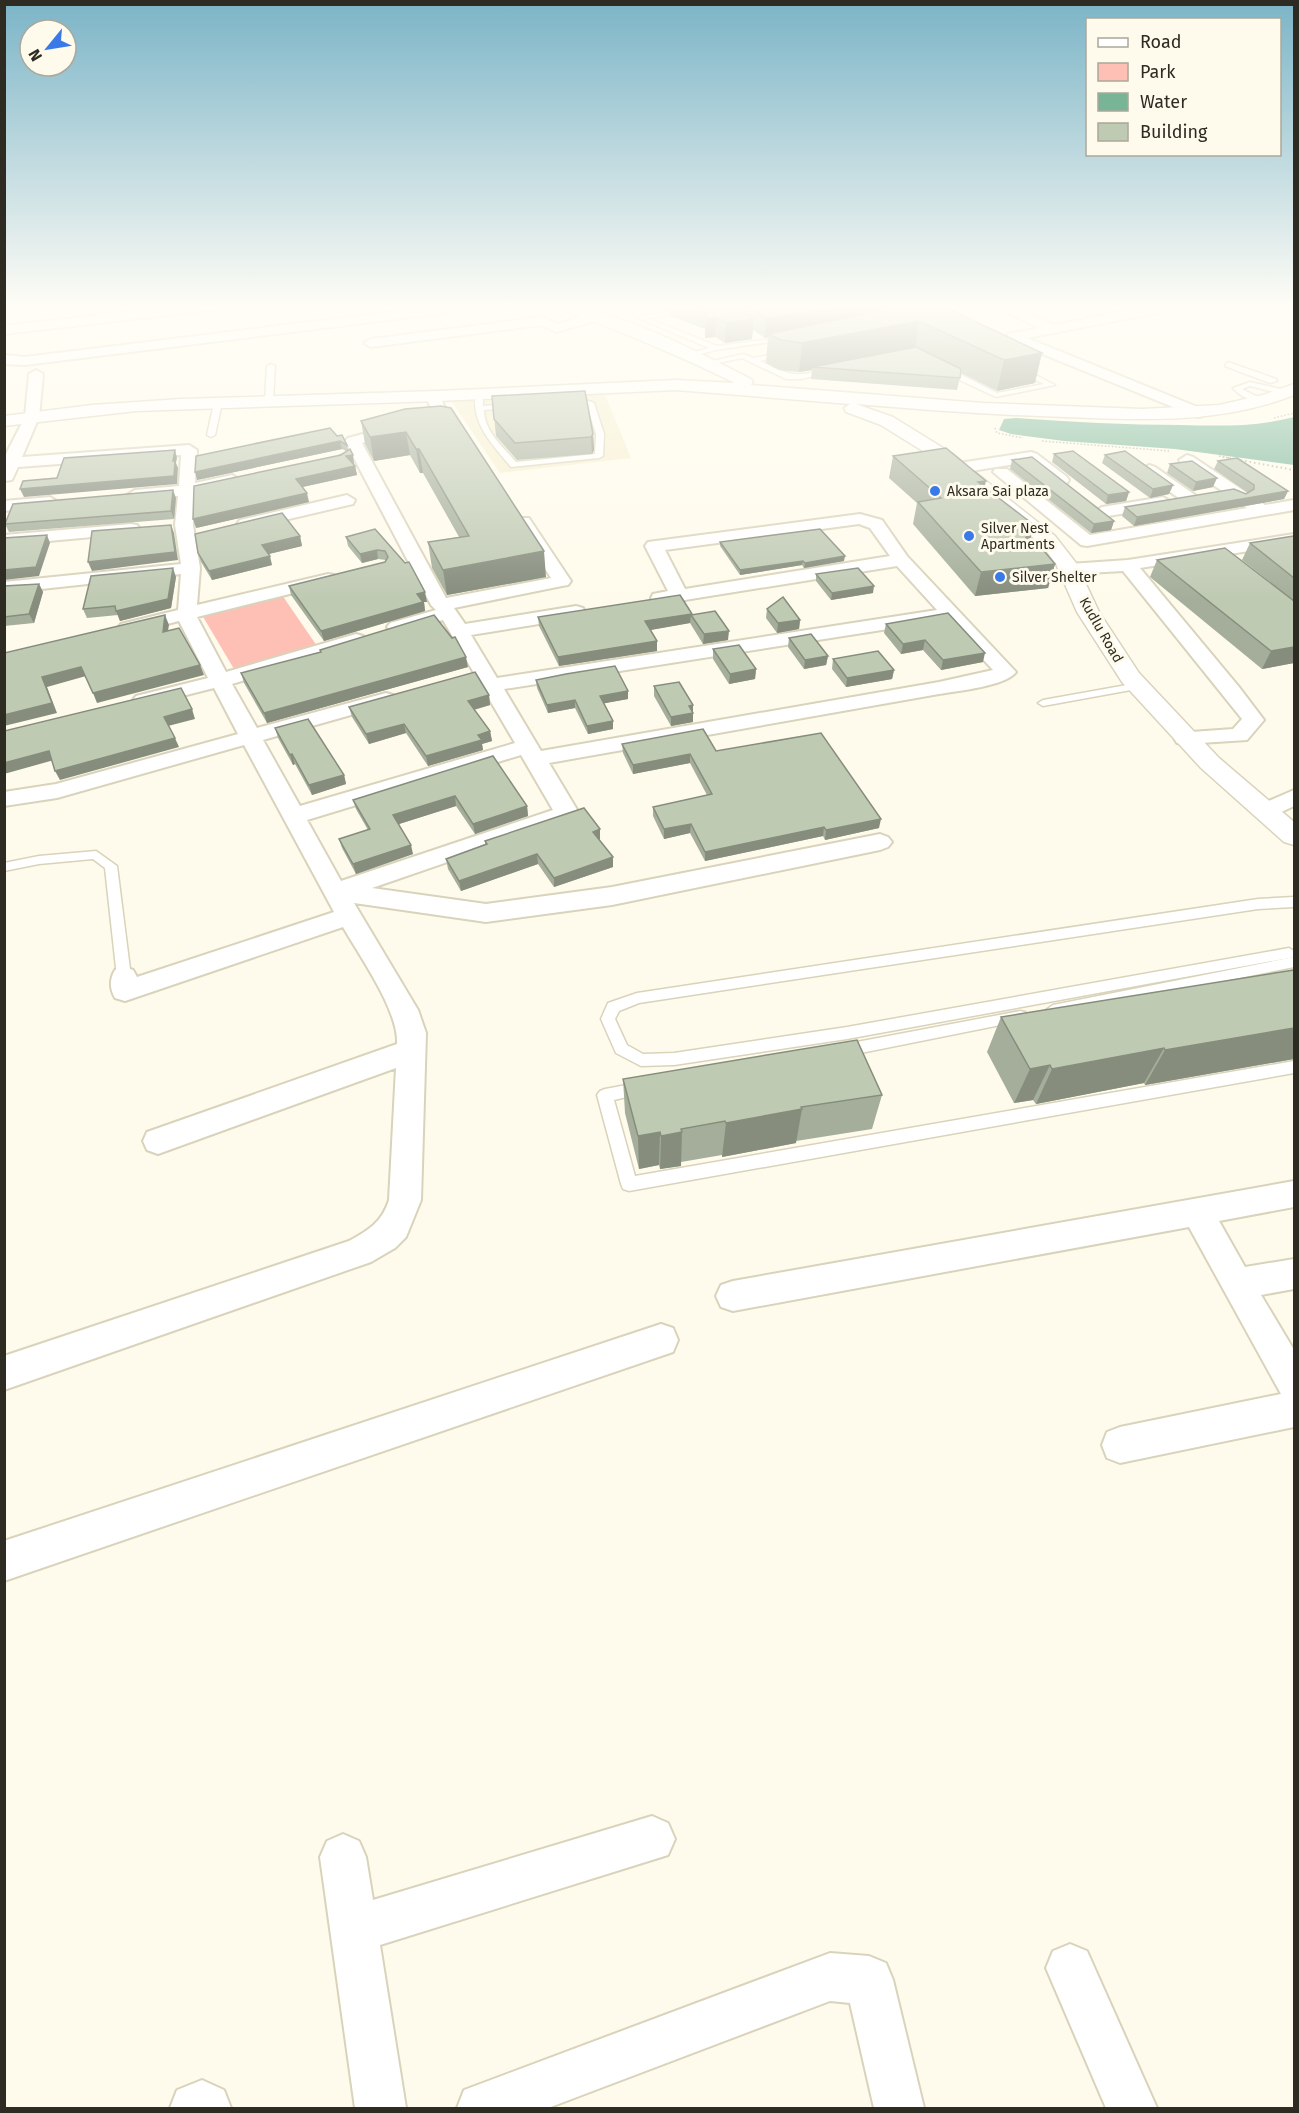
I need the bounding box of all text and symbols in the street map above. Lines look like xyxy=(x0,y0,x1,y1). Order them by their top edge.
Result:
north arrow xyxy=(18,18,78,78)
legend xyxy=(1086,18,1281,156)
text: Road xyxy=(1140,31,1182,53)
text: N xyxy=(25,46,46,65)
text: Park xyxy=(1140,61,1176,83)
text: Water xyxy=(1140,91,1187,113)
text: Building xyxy=(1140,121,1208,143)
place label: Aksara Sai plaza xyxy=(947,483,1049,500)
marker: Aksara Sai plaza xyxy=(928,484,942,498)
place label: Silver Nest Apartments xyxy=(981,520,1055,553)
marker: Silver Nest Apartments xyxy=(962,529,976,543)
place label: Silver Shelter xyxy=(1012,569,1097,586)
marker: Silver Shelter xyxy=(993,570,1007,584)
street label: Kudlu Road xyxy=(1075,594,1127,666)

